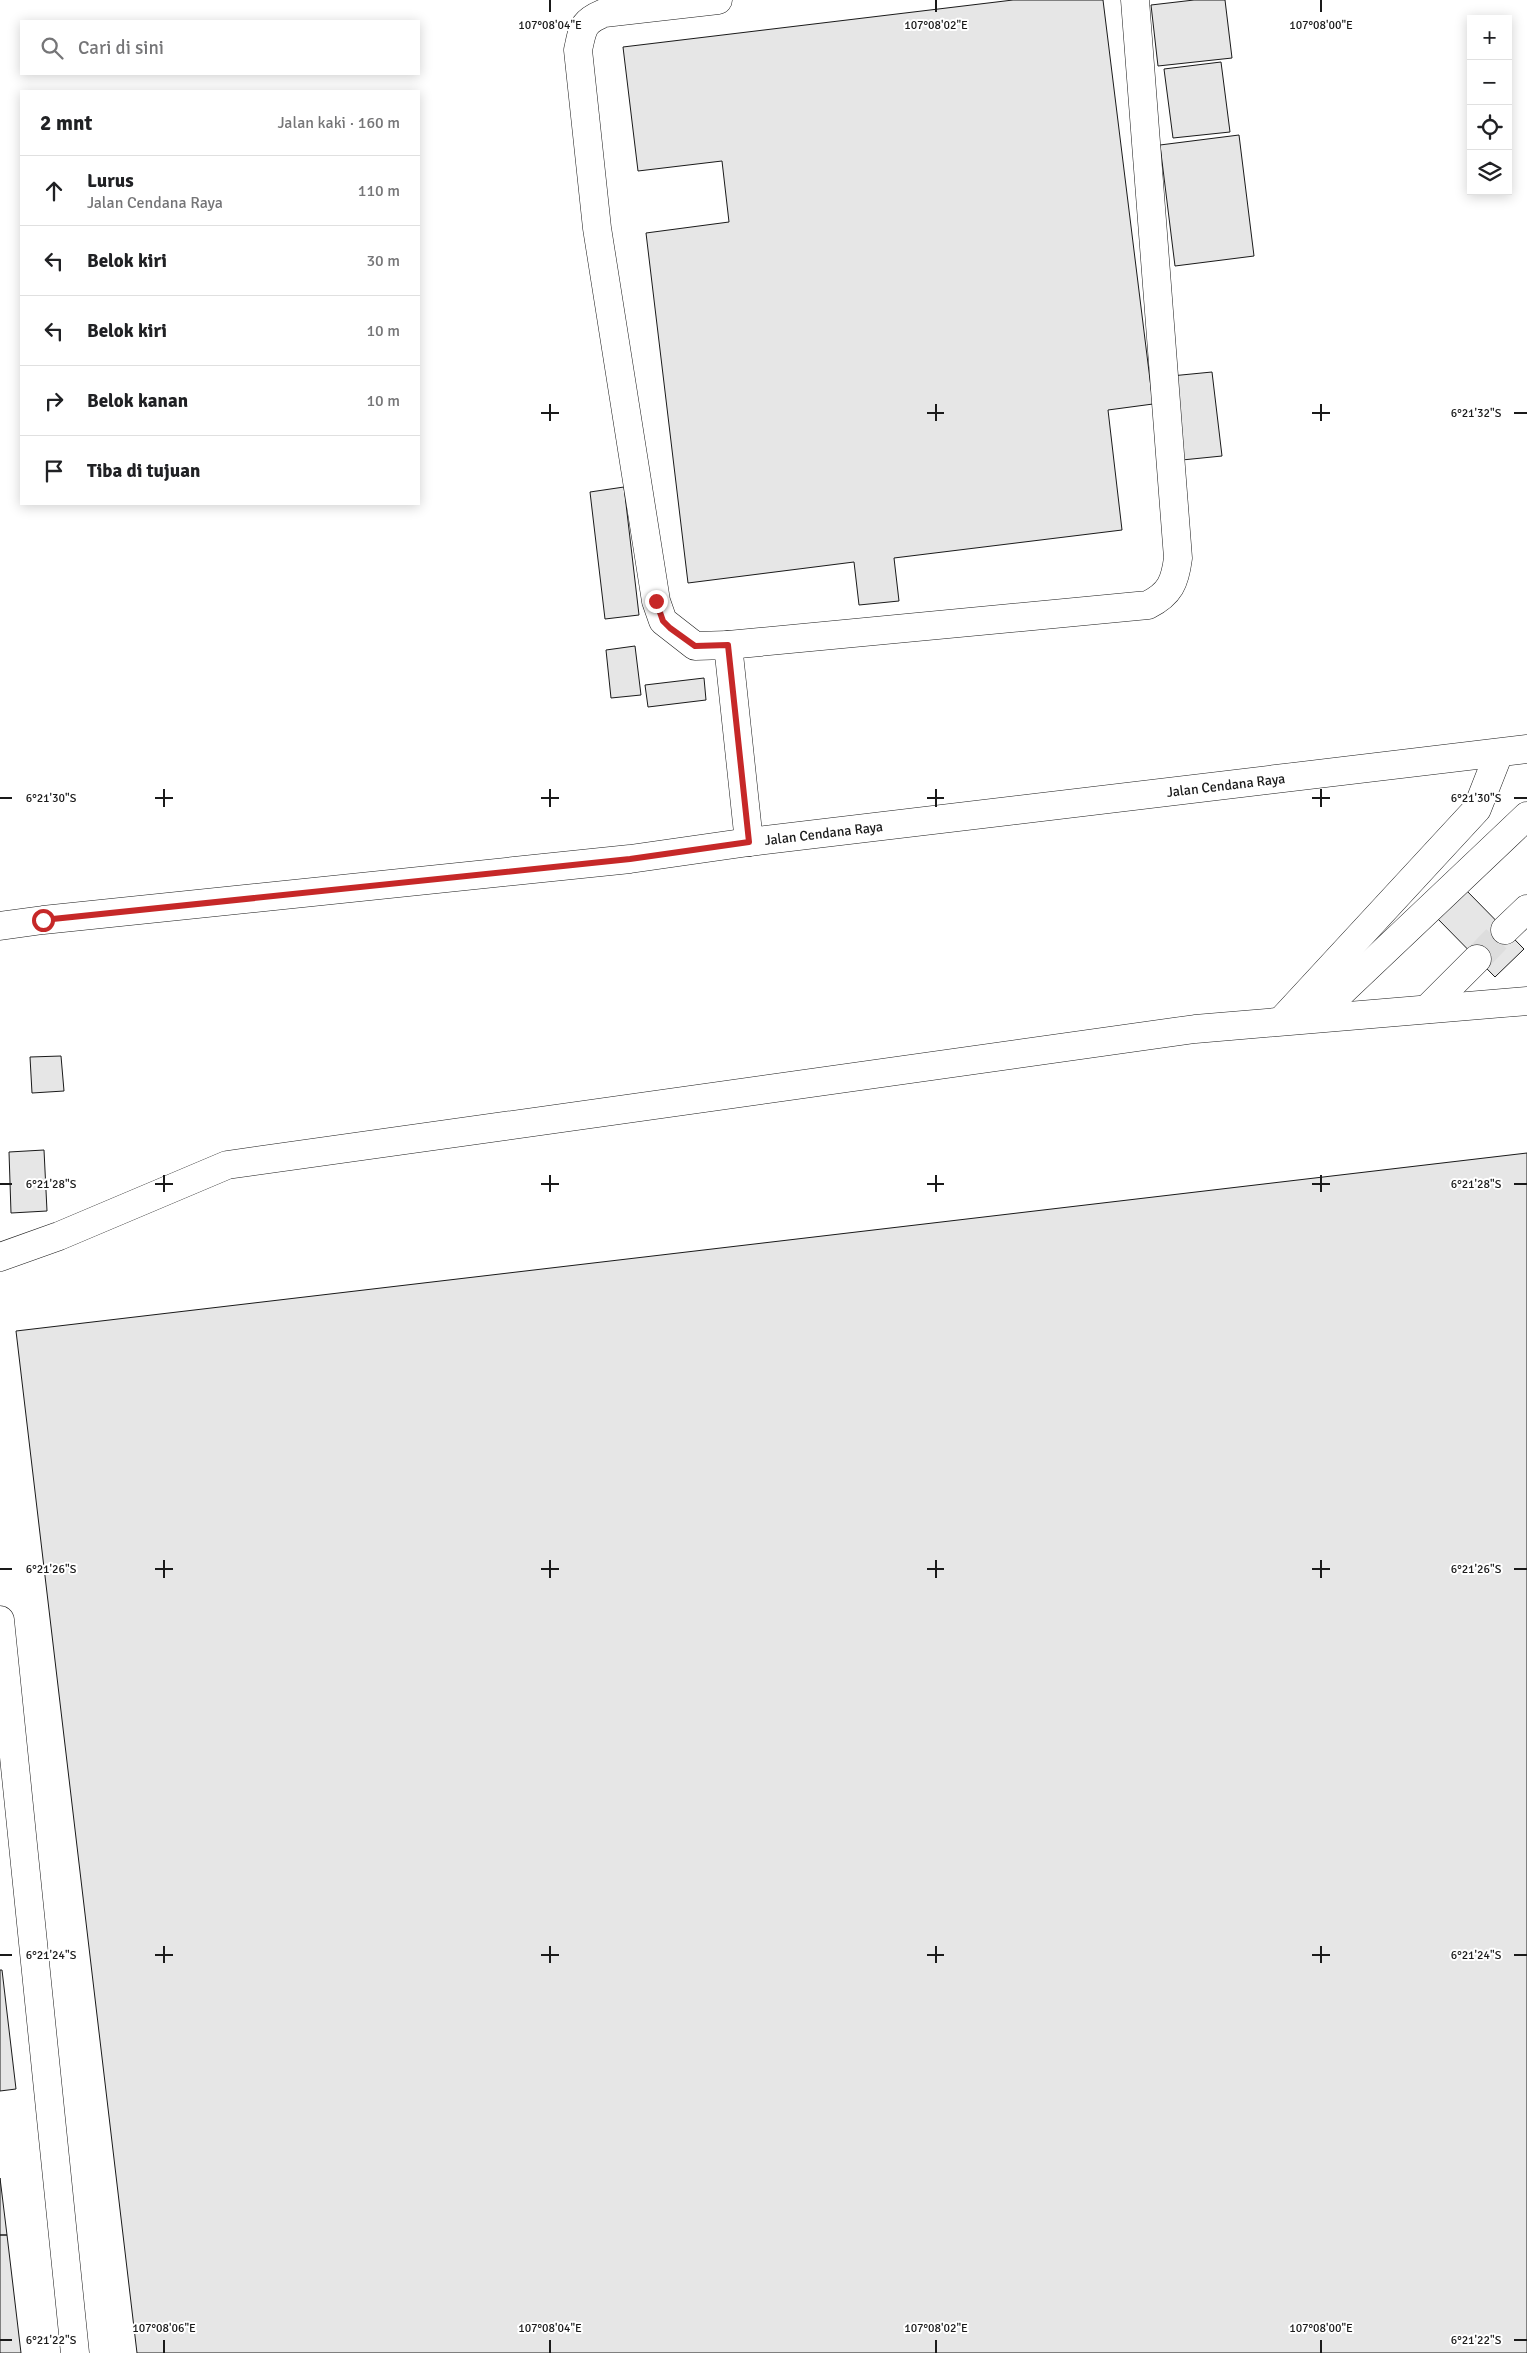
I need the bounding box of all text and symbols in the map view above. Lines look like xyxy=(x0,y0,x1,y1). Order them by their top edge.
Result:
map controls xyxy=(1467,15,1512,195)
button: + xyxy=(1467,15,1512,60)
text: 107°08'04"E xyxy=(518,18,582,33)
text: 107°08'02"E xyxy=(904,18,968,33)
text: 107°08'00"E xyxy=(1289,18,1353,33)
search box xyxy=(20,20,420,75)
icon: search xyxy=(38,34,66,62)
text: Cari di sini xyxy=(78,36,164,60)
button: − xyxy=(1467,60,1512,105)
button: locate xyxy=(1467,105,1512,150)
text: 2 mnt xyxy=(40,110,92,136)
text: Jalan kaki · 160 m xyxy=(278,113,400,133)
button: layers xyxy=(1467,150,1512,195)
text: Lurus xyxy=(87,169,134,193)
icon: ahead xyxy=(40,177,68,205)
text: 110 m xyxy=(358,181,400,201)
text: Jalan Cendana Raya xyxy=(87,193,223,213)
icon: left xyxy=(40,247,68,275)
text: Belok kiri xyxy=(87,249,167,273)
text: 30 m xyxy=(366,251,400,271)
icon: left xyxy=(40,317,68,345)
text: Belok kiri xyxy=(87,319,167,343)
text: 10 m xyxy=(366,321,400,341)
icon: right xyxy=(40,387,68,415)
text: Belok kanan xyxy=(87,389,188,413)
text: 10 m xyxy=(366,391,400,411)
text: 6°21'32"S xyxy=(1451,406,1502,421)
icon: arrive xyxy=(40,457,68,485)
text: Tiba di tujuan xyxy=(87,459,200,483)
route end xyxy=(645,590,668,613)
street label: Jalan Cendana Raya xyxy=(1166,769,1286,801)
text: 6°21'30"S xyxy=(26,791,77,806)
text: 6°21'30"S xyxy=(1451,791,1502,806)
street label: Jalan Cendana Raya xyxy=(764,818,884,849)
route start xyxy=(32,909,55,932)
text: 6°21'28"S xyxy=(26,1177,77,1192)
text: 6°21'28"S xyxy=(1451,1177,1502,1192)
text: 6°21'26"S xyxy=(26,1562,77,1577)
text: 6°21'26"S xyxy=(1451,1562,1502,1577)
text: 6°21'24"S xyxy=(26,1948,77,1963)
text: 6°21'24"S xyxy=(1451,1948,1502,1963)
text: 107°08'06"E xyxy=(132,2321,196,2336)
text: 107°08'04"E xyxy=(518,2321,582,2336)
text: 107°08'02"E xyxy=(904,2321,968,2336)
text: 107°08'00"E xyxy=(1289,2321,1353,2336)
text: 6°21'22"S xyxy=(26,2333,77,2348)
text: 6°21'22"S xyxy=(1451,2333,1502,2348)

